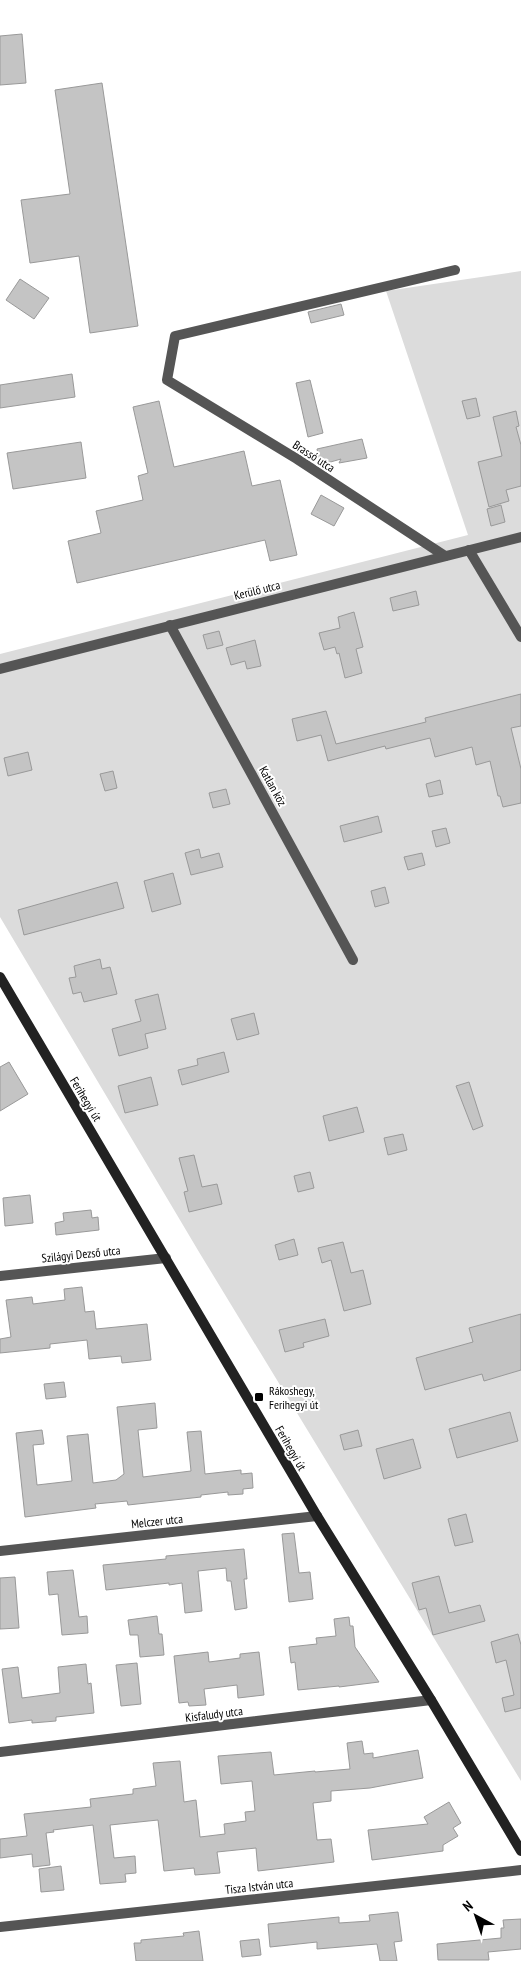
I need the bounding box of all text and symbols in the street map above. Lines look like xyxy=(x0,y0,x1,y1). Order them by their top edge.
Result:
street label: Brassó utca xyxy=(290,437,338,475)
street label: Kerülő utca xyxy=(232,577,282,603)
street label: Katlan köz xyxy=(256,764,290,808)
street label: Ferihegyi út xyxy=(67,1074,105,1125)
street label: Szilágyi Dezső utca xyxy=(41,1242,121,1266)
place label: Rákoshegy, Ferihegyi út xyxy=(269,1383,319,1412)
marker: Rákoshegy, Ferihegyi út xyxy=(253,1391,265,1403)
street label: Ferihegyi út xyxy=(272,1423,310,1474)
street label: Melczer utca xyxy=(130,1511,184,1531)
street label: Kisfaludy utca xyxy=(184,1703,244,1725)
street label: Tisza István utca xyxy=(224,1875,294,1897)
north arrow xyxy=(451,1891,501,1941)
text: N xyxy=(459,1897,476,1915)

